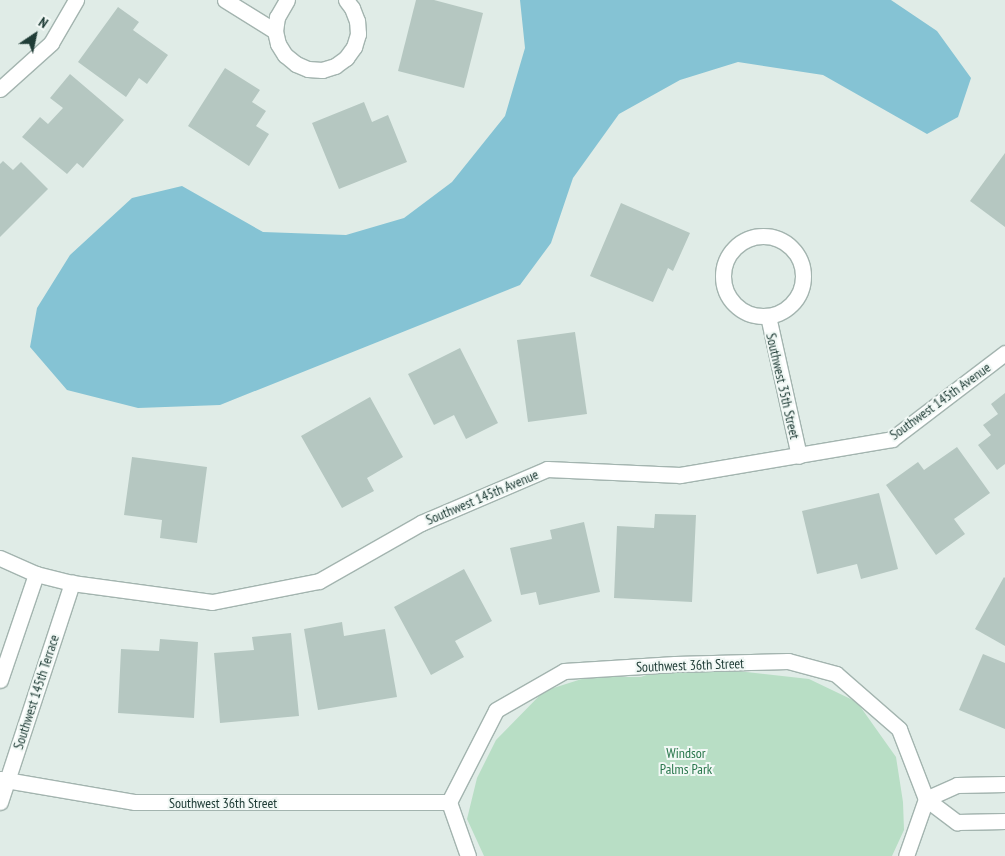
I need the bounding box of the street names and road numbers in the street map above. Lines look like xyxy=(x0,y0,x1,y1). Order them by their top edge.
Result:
street label: Southwest 35th Street xyxy=(763,331,803,441)
street label: Southwest 145th Avenue xyxy=(886,359,994,443)
street label: Southwest 145th Avenue xyxy=(423,466,541,528)
street label: Southwest 145th Terrace xyxy=(9,632,63,752)
street label: Southwest 36th Street xyxy=(636,655,744,675)
street label: Southwest 36th Street xyxy=(169,795,277,811)

